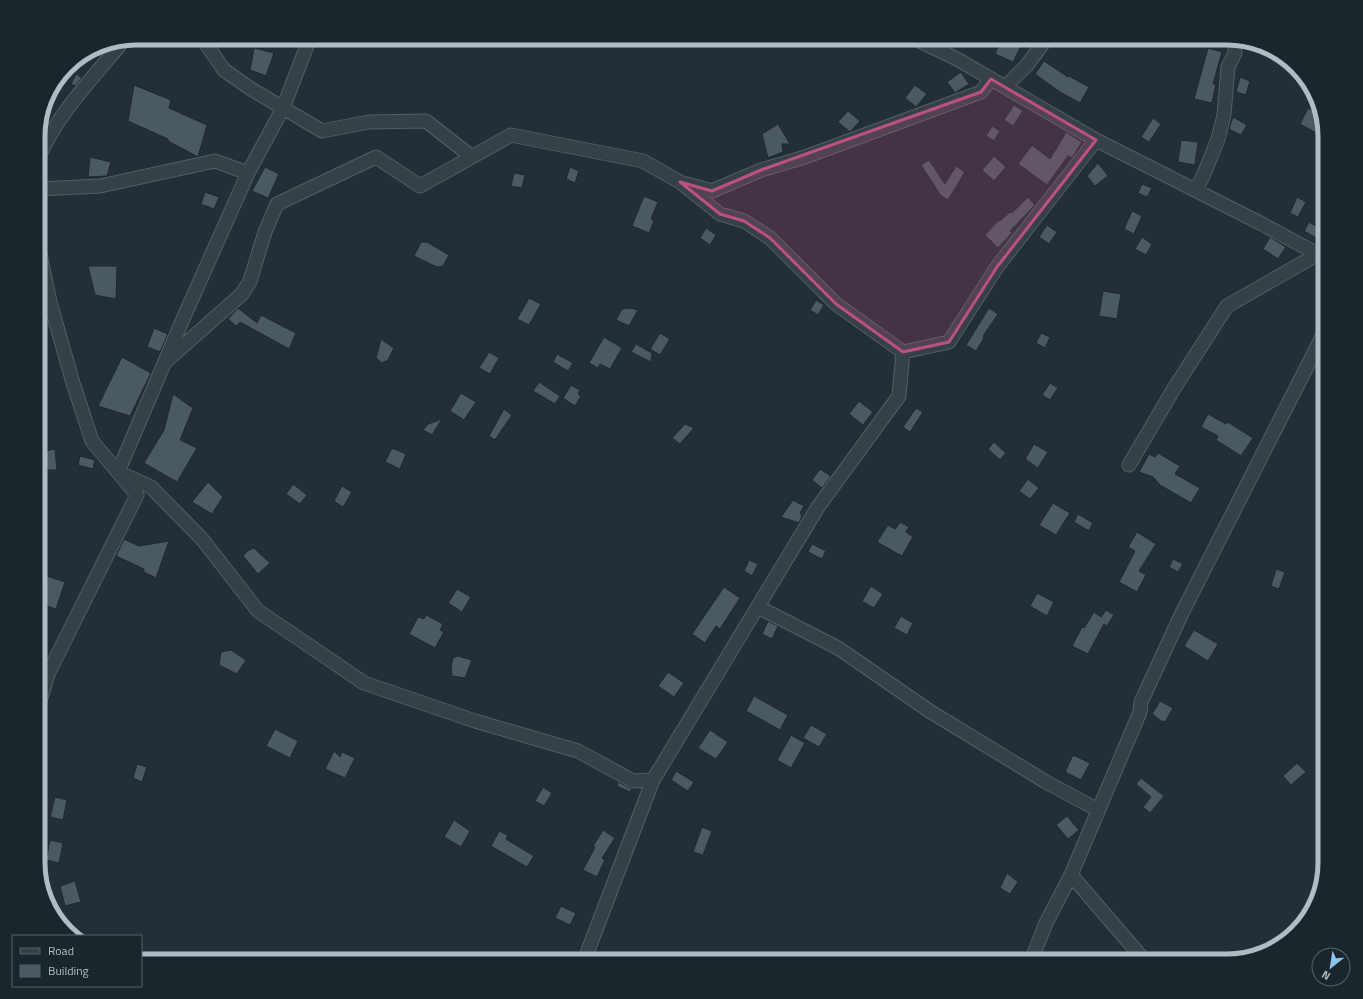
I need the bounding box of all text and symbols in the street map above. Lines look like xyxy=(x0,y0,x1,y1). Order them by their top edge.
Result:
legend xyxy=(12,935,142,987)
text: Road xyxy=(48,941,74,960)
north arrow xyxy=(1311,947,1351,987)
text: Building xyxy=(48,961,89,980)
text: N xyxy=(1319,967,1333,984)

